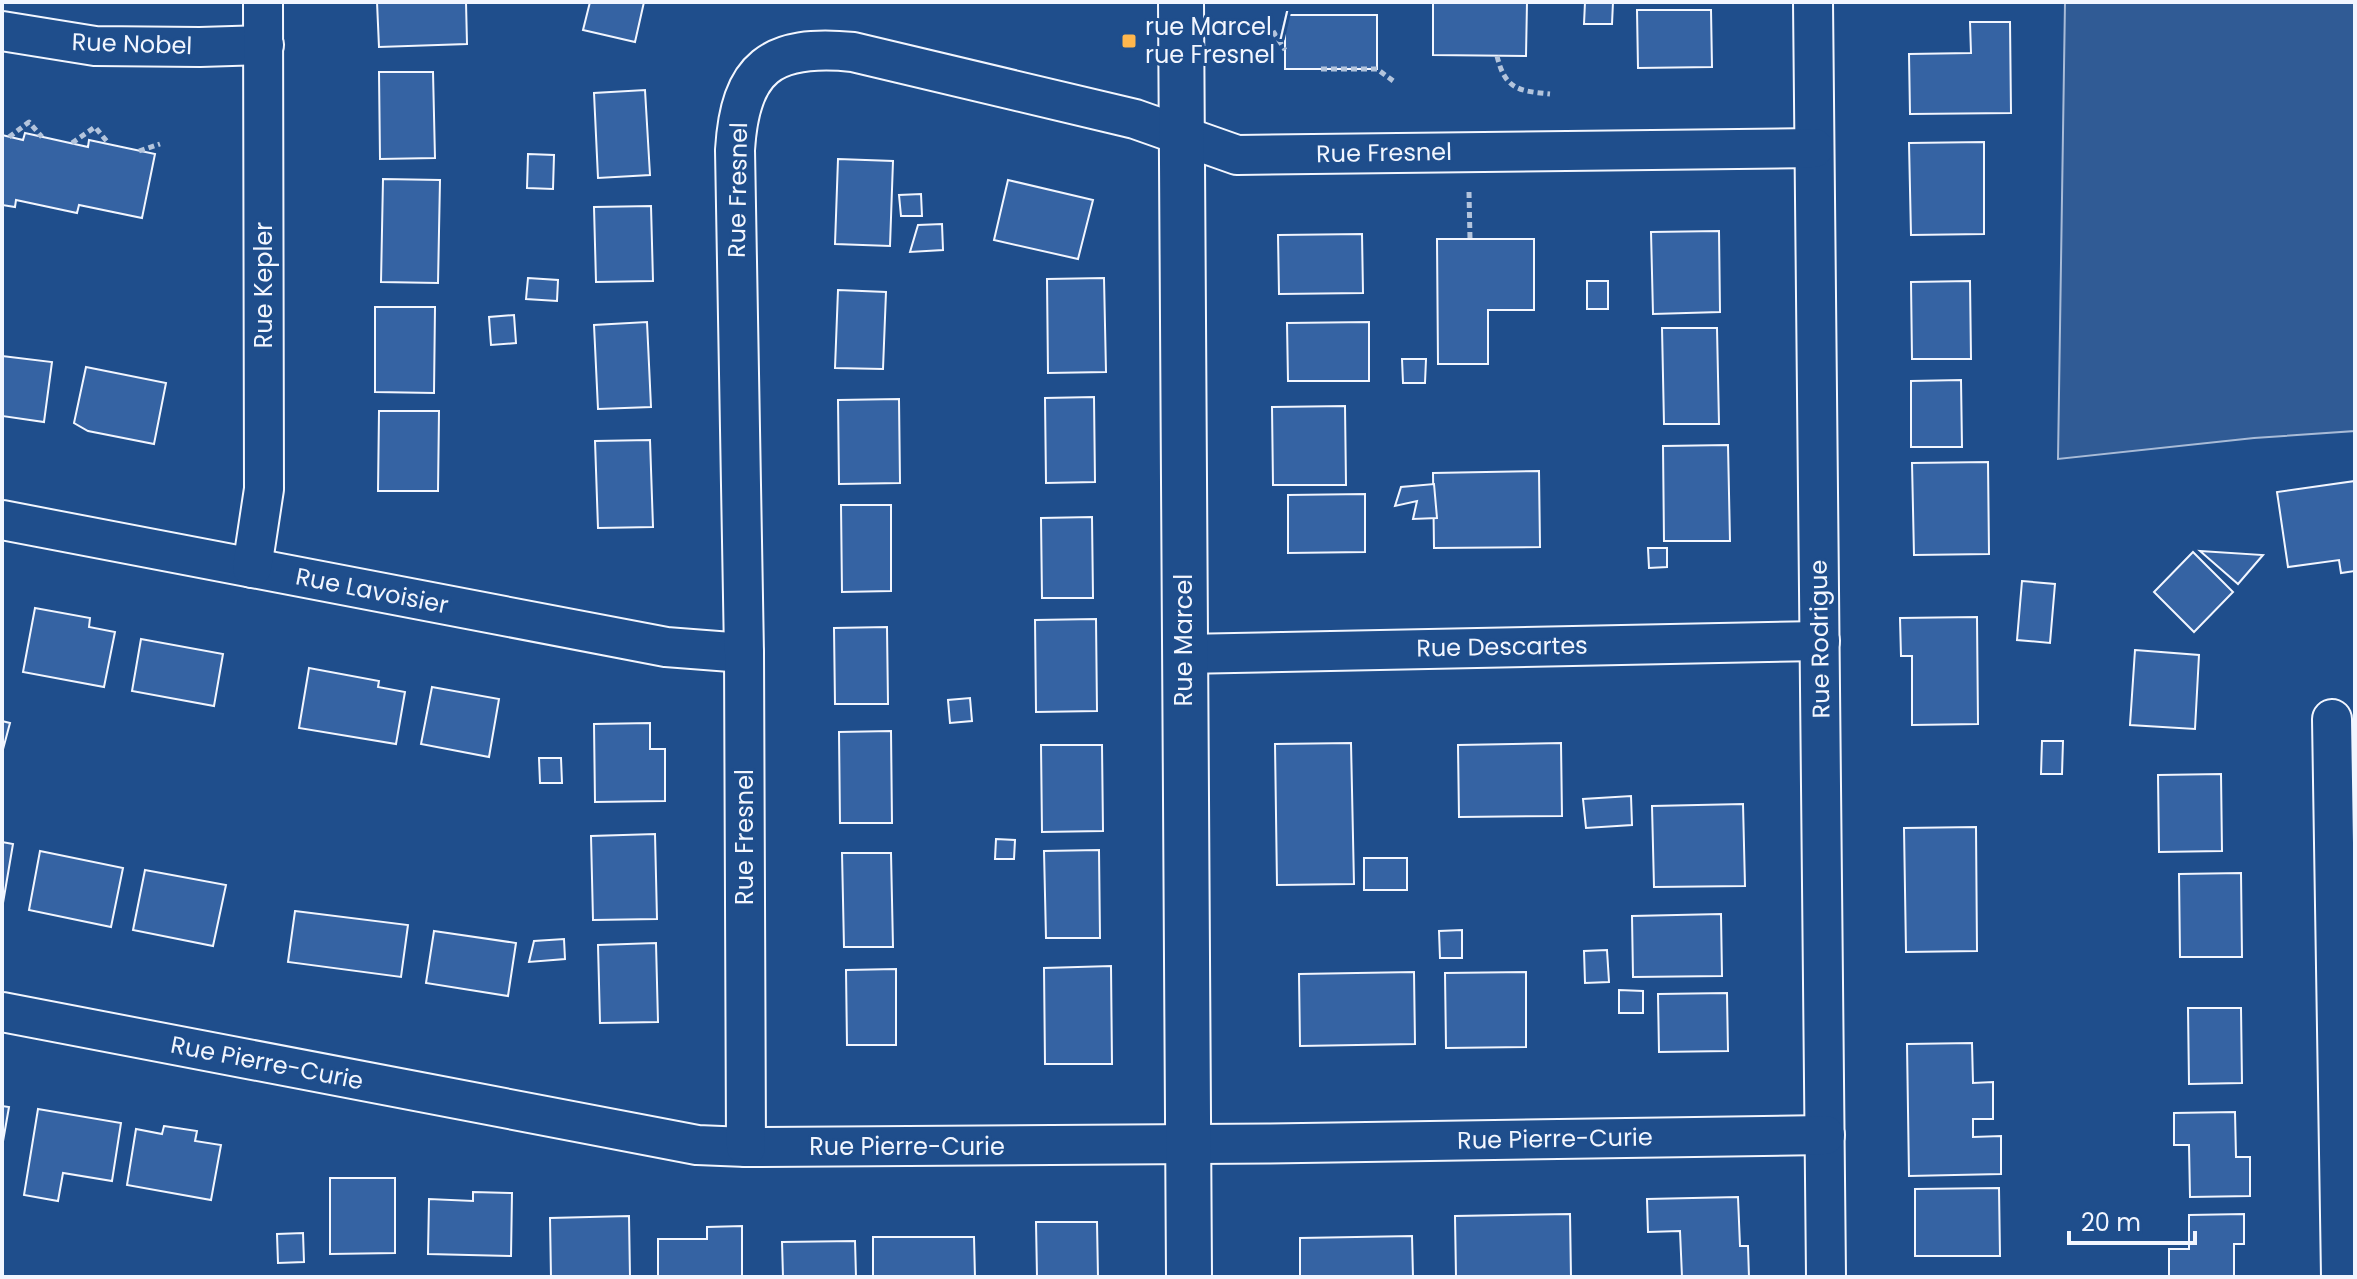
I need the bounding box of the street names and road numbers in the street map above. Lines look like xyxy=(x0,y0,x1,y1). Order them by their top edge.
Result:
street label: Rue Nobel xyxy=(71,25,193,62)
street label: Rue Fresnel xyxy=(720,122,755,258)
street label: Rue Fresnel xyxy=(1316,135,1452,170)
street label: Rue Kepler xyxy=(247,222,280,348)
street label: Rue Rodrigue xyxy=(1802,559,1837,719)
street label: Rue Lavoisier xyxy=(293,560,451,621)
street label: Rue Marcel xyxy=(1167,574,1200,706)
street label: Rue Descartes xyxy=(1416,629,1588,664)
street label: Rue Fresnel xyxy=(728,769,761,905)
street label: Rue Pierre-Curie xyxy=(168,1028,366,1097)
street label: Rue Pierre-Curie xyxy=(1457,1120,1653,1157)
street label: Rue Pierre-Curie xyxy=(809,1130,1005,1163)

